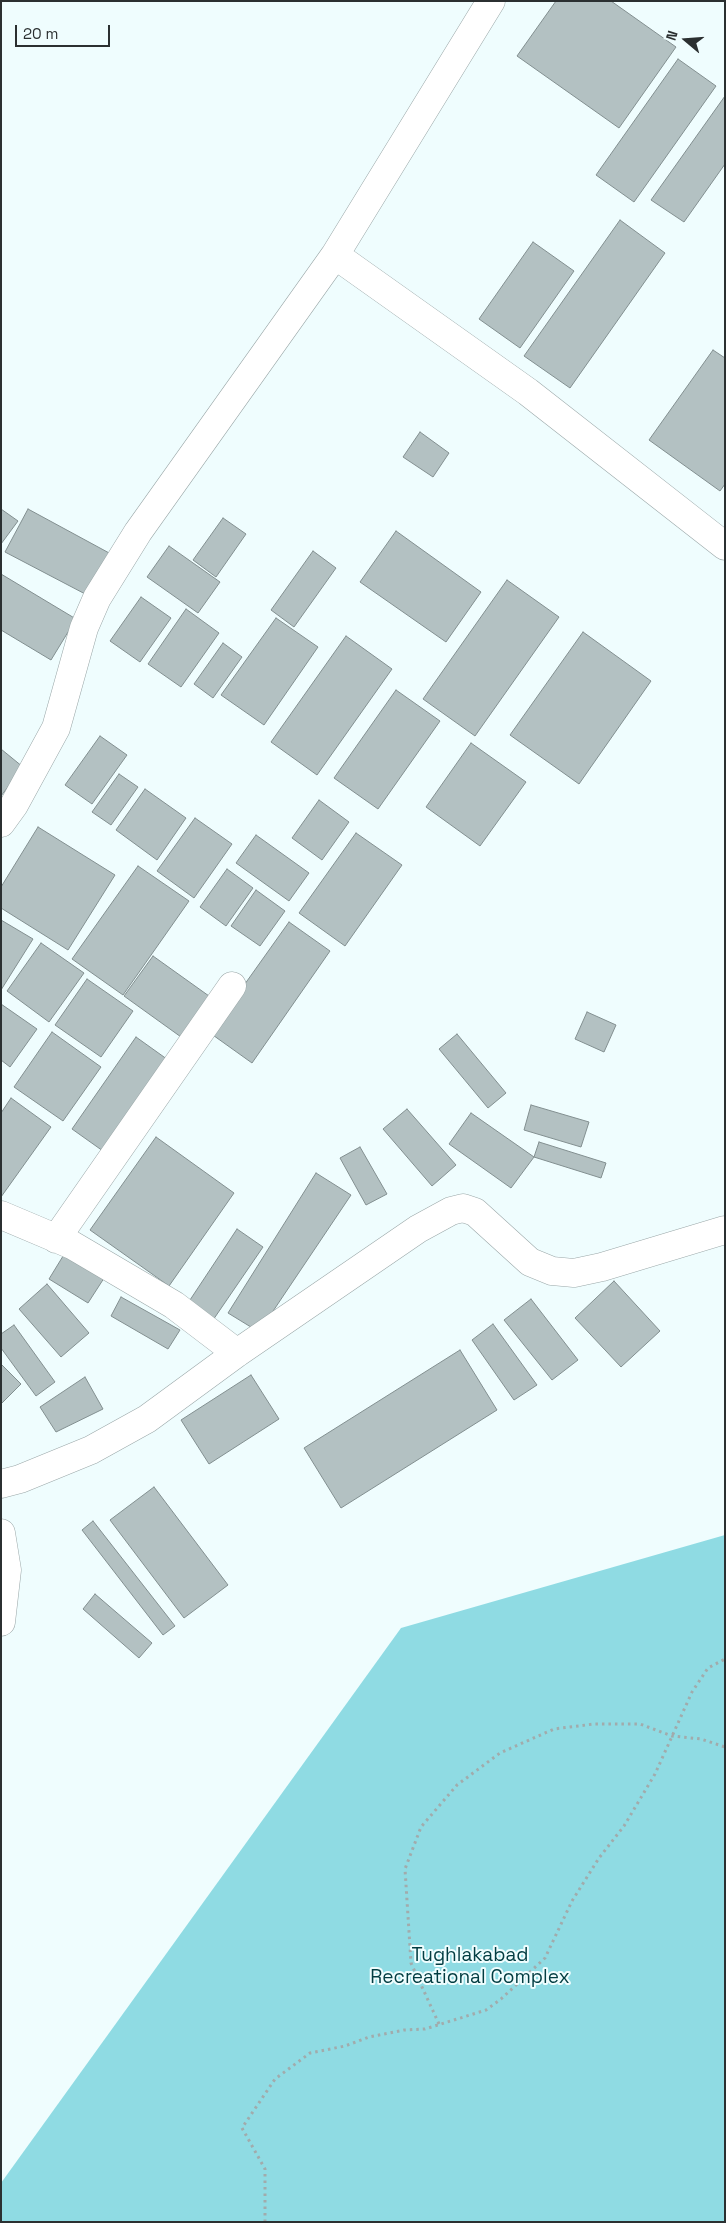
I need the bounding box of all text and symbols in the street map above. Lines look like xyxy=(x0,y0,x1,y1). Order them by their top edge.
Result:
scale bar xyxy=(18,15,112,47)
north arrow xyxy=(661,15,711,65)
text: 20 m xyxy=(23,24,58,43)
text: N xyxy=(662,28,682,43)
park label: Tughlakabad Recreational Complex xyxy=(370,1945,570,1989)

